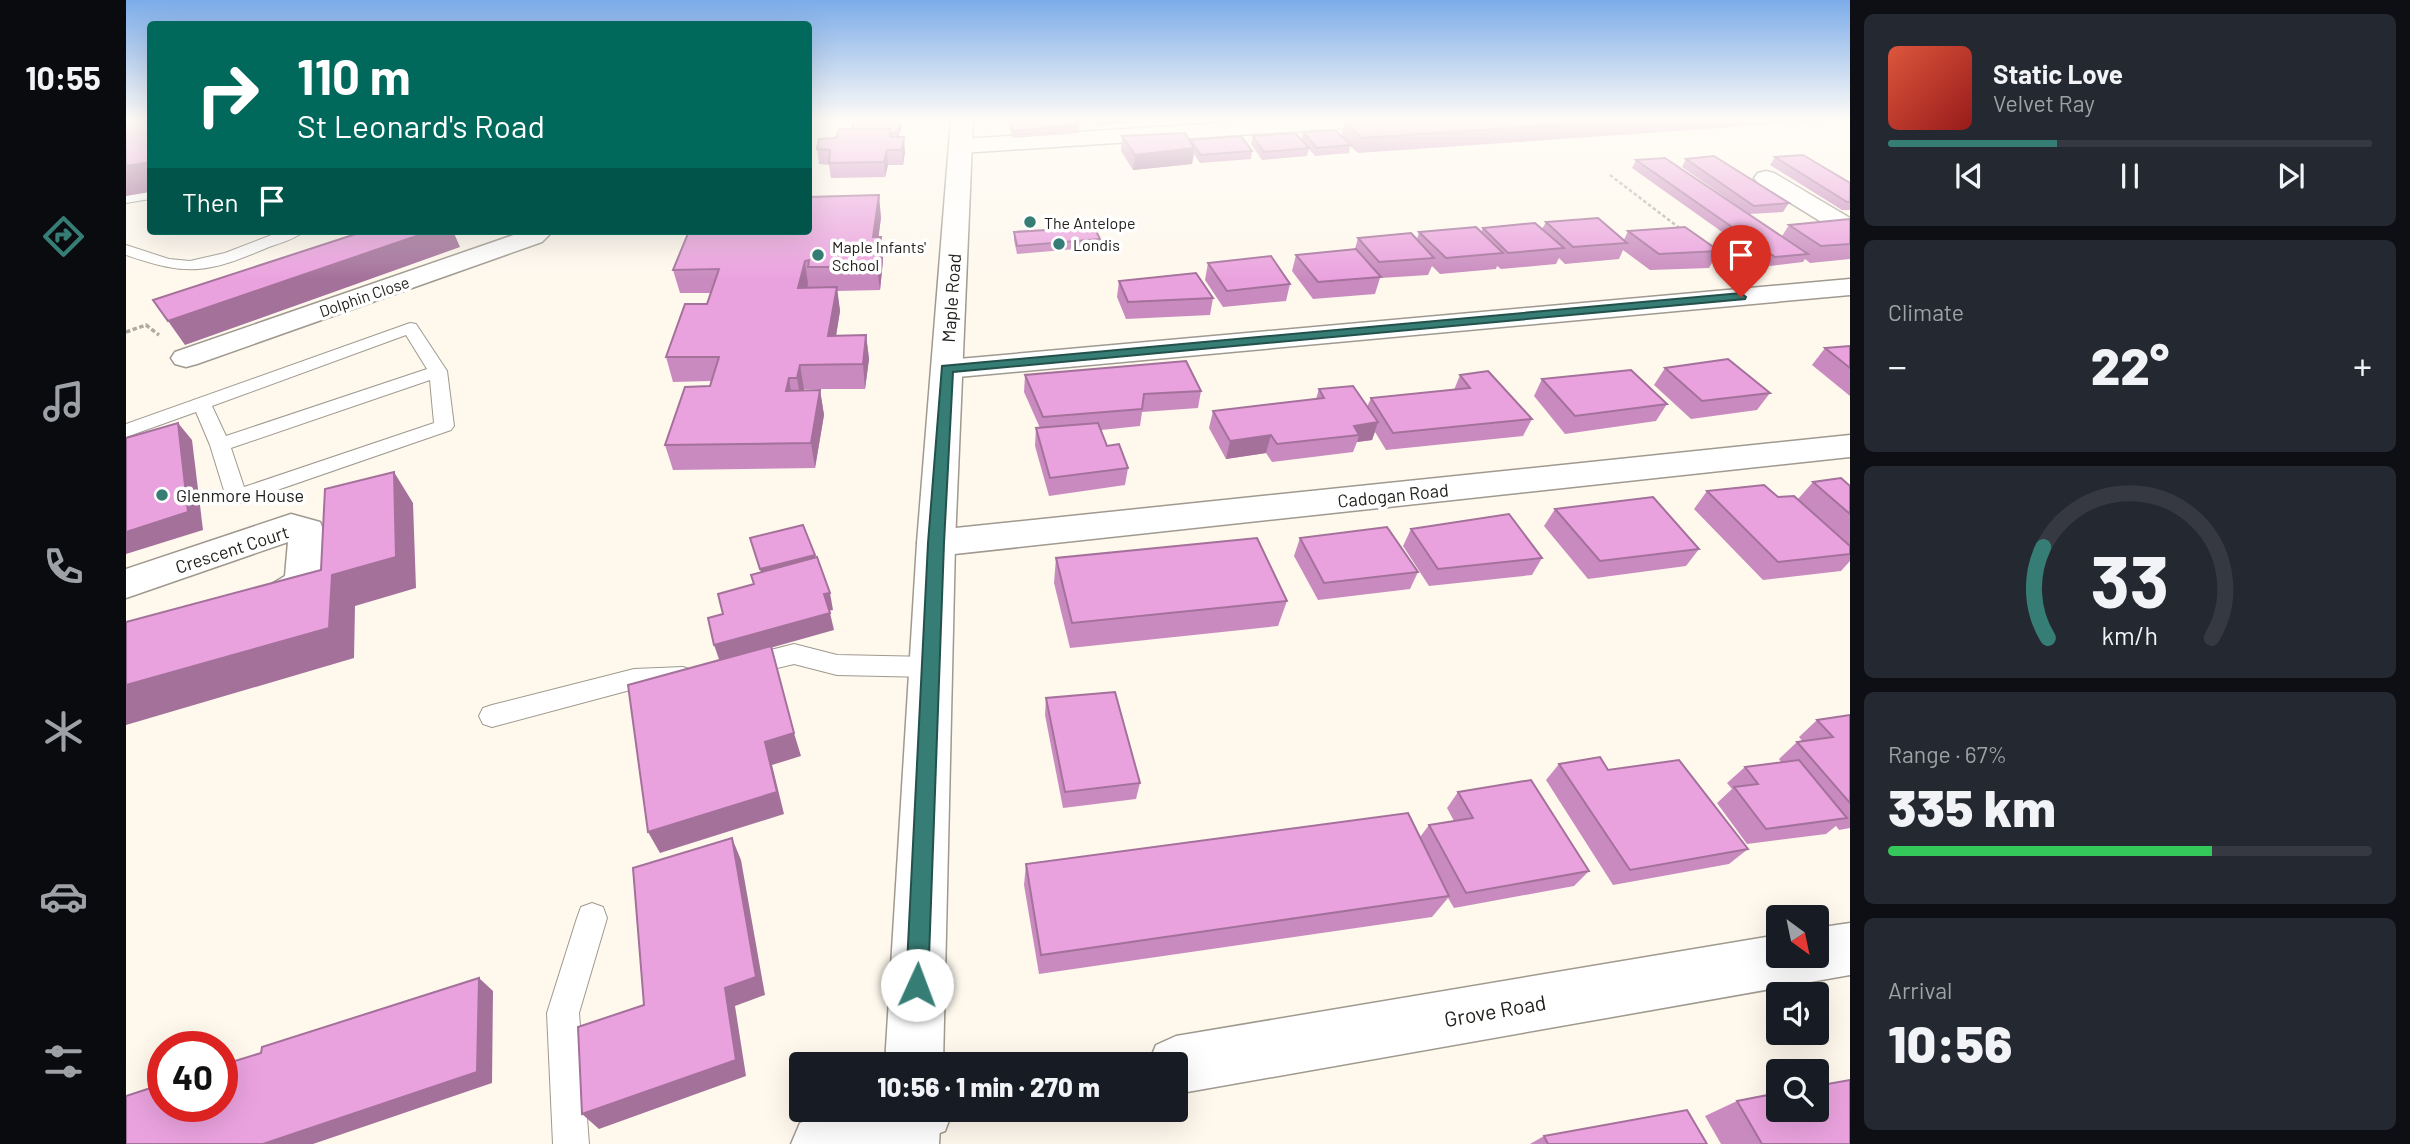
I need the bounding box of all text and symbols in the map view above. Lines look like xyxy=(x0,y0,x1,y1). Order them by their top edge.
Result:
text: 110 m xyxy=(297,46,411,105)
icon: right xyxy=(182,49,273,140)
text: 10:55 xyxy=(25,58,101,96)
text: Static Love xyxy=(1993,58,2123,89)
text: Velvet Ray xyxy=(1993,89,2095,117)
text: St Leonard's Road xyxy=(297,106,545,144)
icon: previous xyxy=(1950,157,1988,195)
icon: pause xyxy=(2111,157,2149,195)
icon: next xyxy=(2272,157,2310,195)
icon: arrive xyxy=(253,182,291,220)
text: Then xyxy=(182,186,239,217)
icon: directions xyxy=(39,212,88,261)
place label: The Antelope xyxy=(1044,213,1135,232)
marker: The Antelope xyxy=(1022,214,1038,230)
pin xyxy=(1711,225,1771,297)
place label: Londis xyxy=(1073,235,1120,254)
marker: Londis xyxy=(1051,236,1067,252)
icon: arrive xyxy=(1722,236,1760,274)
place label: Maple Infants' School xyxy=(832,237,926,274)
marker: Maple Infants' School xyxy=(810,247,826,263)
street label: Maple Road xyxy=(937,253,965,343)
street label: Dolphin Close xyxy=(316,272,412,320)
text: Climate xyxy=(1888,298,1964,326)
text: 22° xyxy=(2091,333,2169,395)
text: − xyxy=(1888,342,1907,388)
text: + xyxy=(2353,342,2372,388)
icon: music xyxy=(39,377,88,426)
street label: Cadogan Road xyxy=(1336,478,1450,512)
place label: Glenmore House xyxy=(176,484,304,506)
marker: Glenmore House xyxy=(154,487,170,503)
street label: Crescent Court xyxy=(173,520,291,578)
text: 33 xyxy=(2091,535,2169,623)
icon: phone xyxy=(39,542,88,591)
text: km/h xyxy=(2102,620,2158,650)
icon: climate xyxy=(39,707,88,756)
text: Range · 67% xyxy=(1888,740,2007,768)
text: 335 km xyxy=(1888,775,2056,837)
icon: car xyxy=(39,872,88,921)
north arrow xyxy=(1766,905,1829,968)
map controls xyxy=(1766,905,1829,1122)
position arrow xyxy=(880,948,954,1022)
text: Arrival xyxy=(1888,976,1952,1004)
button: sound xyxy=(1766,982,1829,1045)
street label: Grove Road xyxy=(1442,989,1548,1031)
text: 10:56 xyxy=(1888,1011,2012,1073)
speed limit sign: 40 xyxy=(147,1031,238,1122)
icon: filters xyxy=(39,1037,88,1086)
button: search xyxy=(1766,1059,1829,1122)
text: 10:56 · 1 min · 270 m xyxy=(877,1071,1100,1102)

